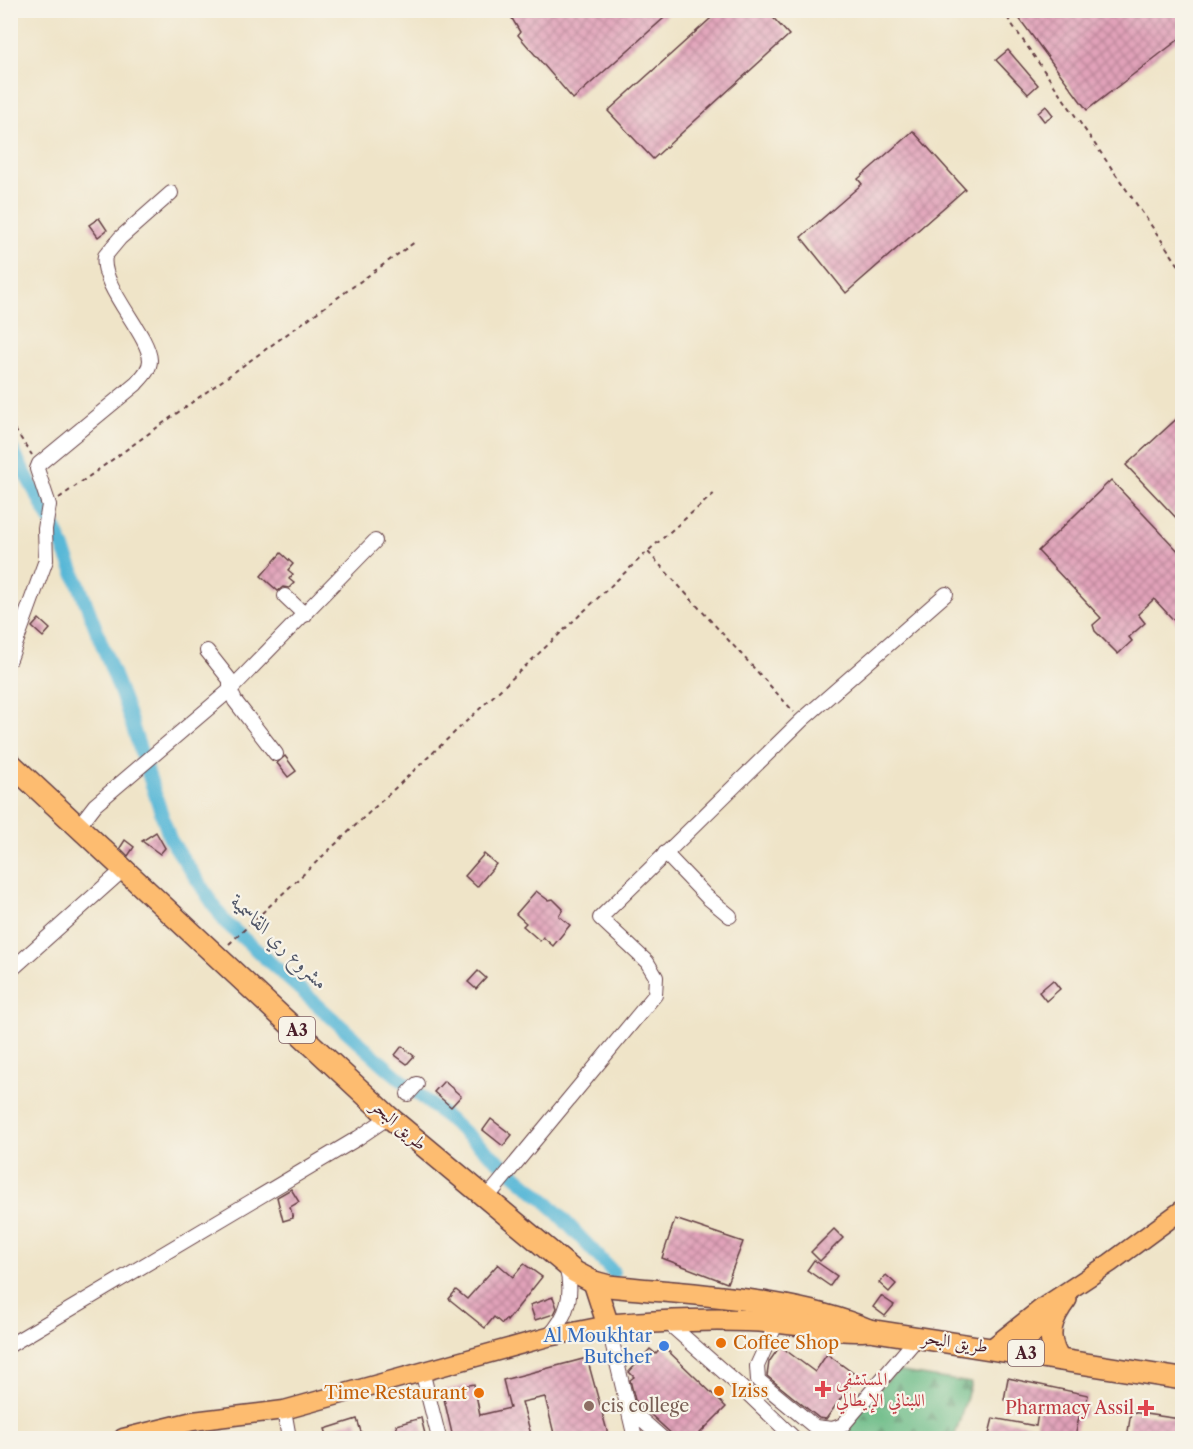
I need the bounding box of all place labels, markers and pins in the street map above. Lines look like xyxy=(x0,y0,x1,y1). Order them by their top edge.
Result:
place label: Al Moukhtar Butcher xyxy=(543,1325,652,1368)
place label: Coffee Shop xyxy=(733,1332,839,1354)
marker: Coffee Shop xyxy=(714,1336,728,1350)
marker: Al Moukhtar Butcher xyxy=(657,1339,671,1353)
place label: المستشفى اللبناني الإيطالي xyxy=(836,1368,925,1415)
place label: Iziss xyxy=(731,1380,768,1402)
marker: المستشفى اللبناني الإيطالي xyxy=(814,1380,832,1398)
place label: Time Restaurant xyxy=(324,1382,468,1404)
marker: Iziss xyxy=(712,1384,726,1398)
marker: Time Restaurant xyxy=(472,1386,486,1400)
place label: cis college xyxy=(601,1395,689,1417)
place label: Pharmacy Assil xyxy=(1005,1397,1134,1419)
marker: cis college xyxy=(582,1399,596,1413)
marker: Pharmacy Assil xyxy=(1139,1401,1153,1415)

